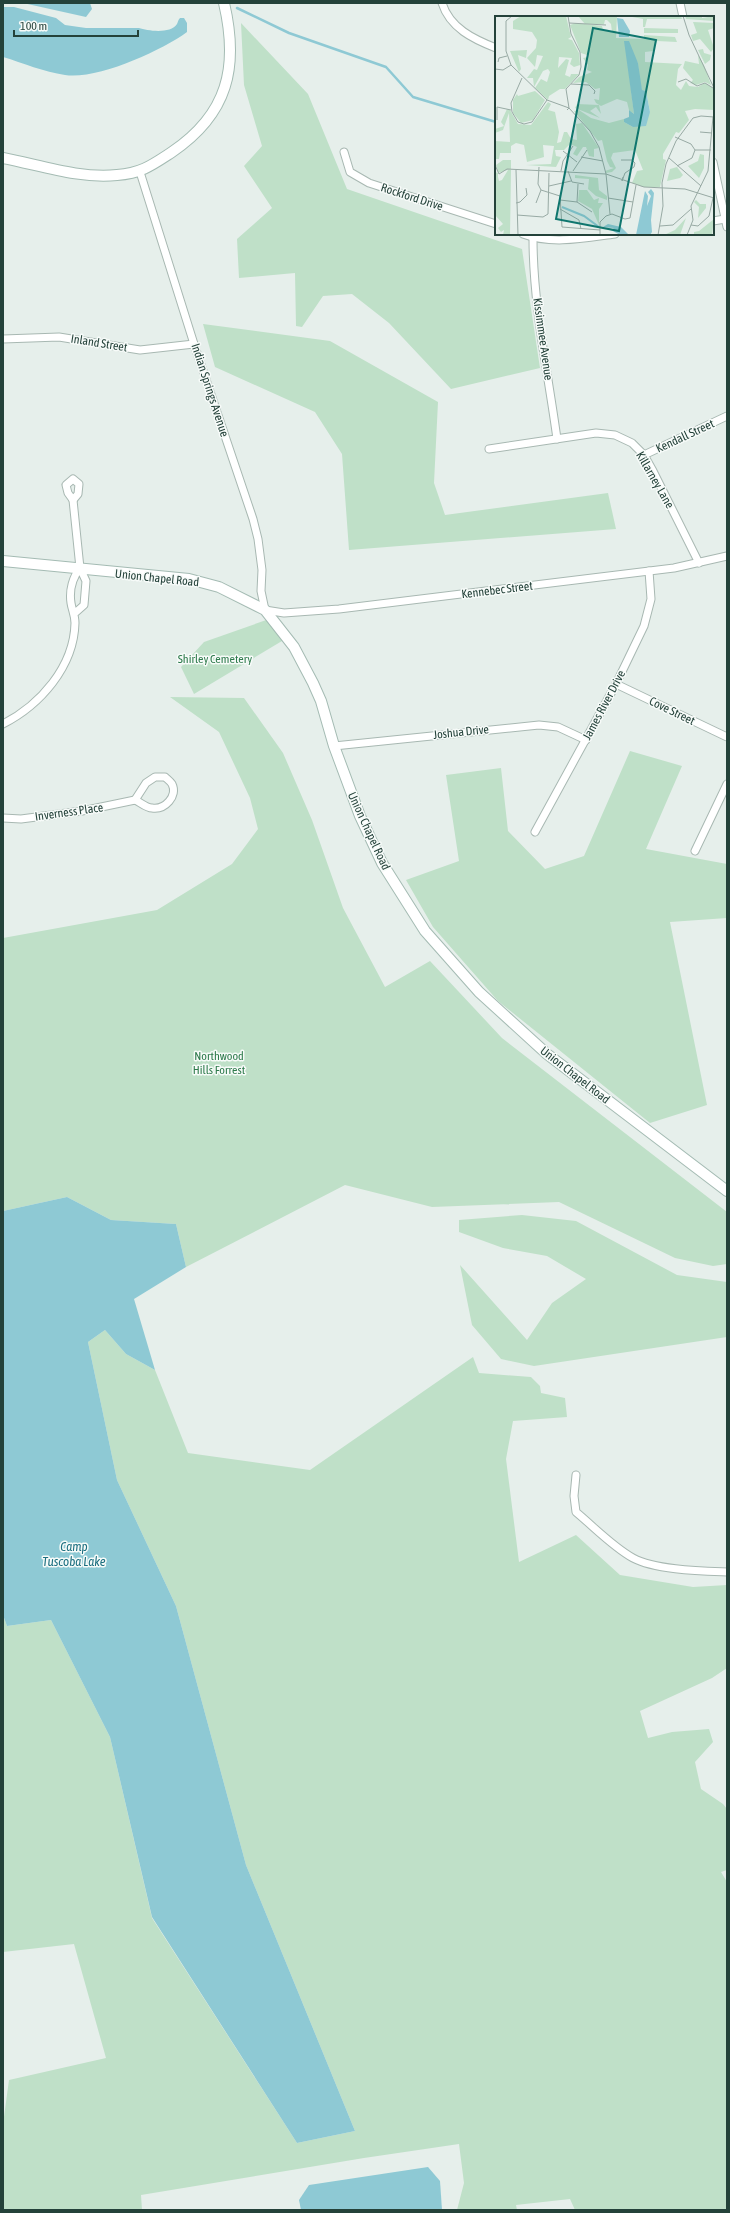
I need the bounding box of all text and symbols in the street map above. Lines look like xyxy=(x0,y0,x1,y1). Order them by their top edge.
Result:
scale bar xyxy=(14,12,138,38)
inset map xyxy=(495,16,714,235)
text: 100 m xyxy=(20,19,47,33)
street label: Rockford Drive xyxy=(379,180,445,214)
street label: Kissimmee Avenue xyxy=(530,297,556,381)
street label: Inland Street xyxy=(70,332,129,354)
street label: Indian Springs Avenue xyxy=(188,341,232,439)
street label: Kendall Street xyxy=(654,416,717,456)
street label: Killarney Lane xyxy=(633,449,677,511)
street label: Union Chapel Road xyxy=(114,567,200,589)
street label: Kennebec Street xyxy=(461,579,534,601)
park label: Shirley Cemetery xyxy=(178,652,252,666)
street label: James River Drive xyxy=(580,668,628,742)
street label: Cove Street xyxy=(647,694,698,728)
street label: Joshua Drive xyxy=(432,722,490,742)
street label: Union Chapel Road xyxy=(345,790,393,872)
street label: Inverness Place xyxy=(34,800,104,824)
street label: Union Chapel Road xyxy=(537,1043,613,1107)
park label: Northwood Hills Forrest xyxy=(193,1049,246,1077)
water label: Camp Tuscoba Lake xyxy=(42,1539,106,1569)

